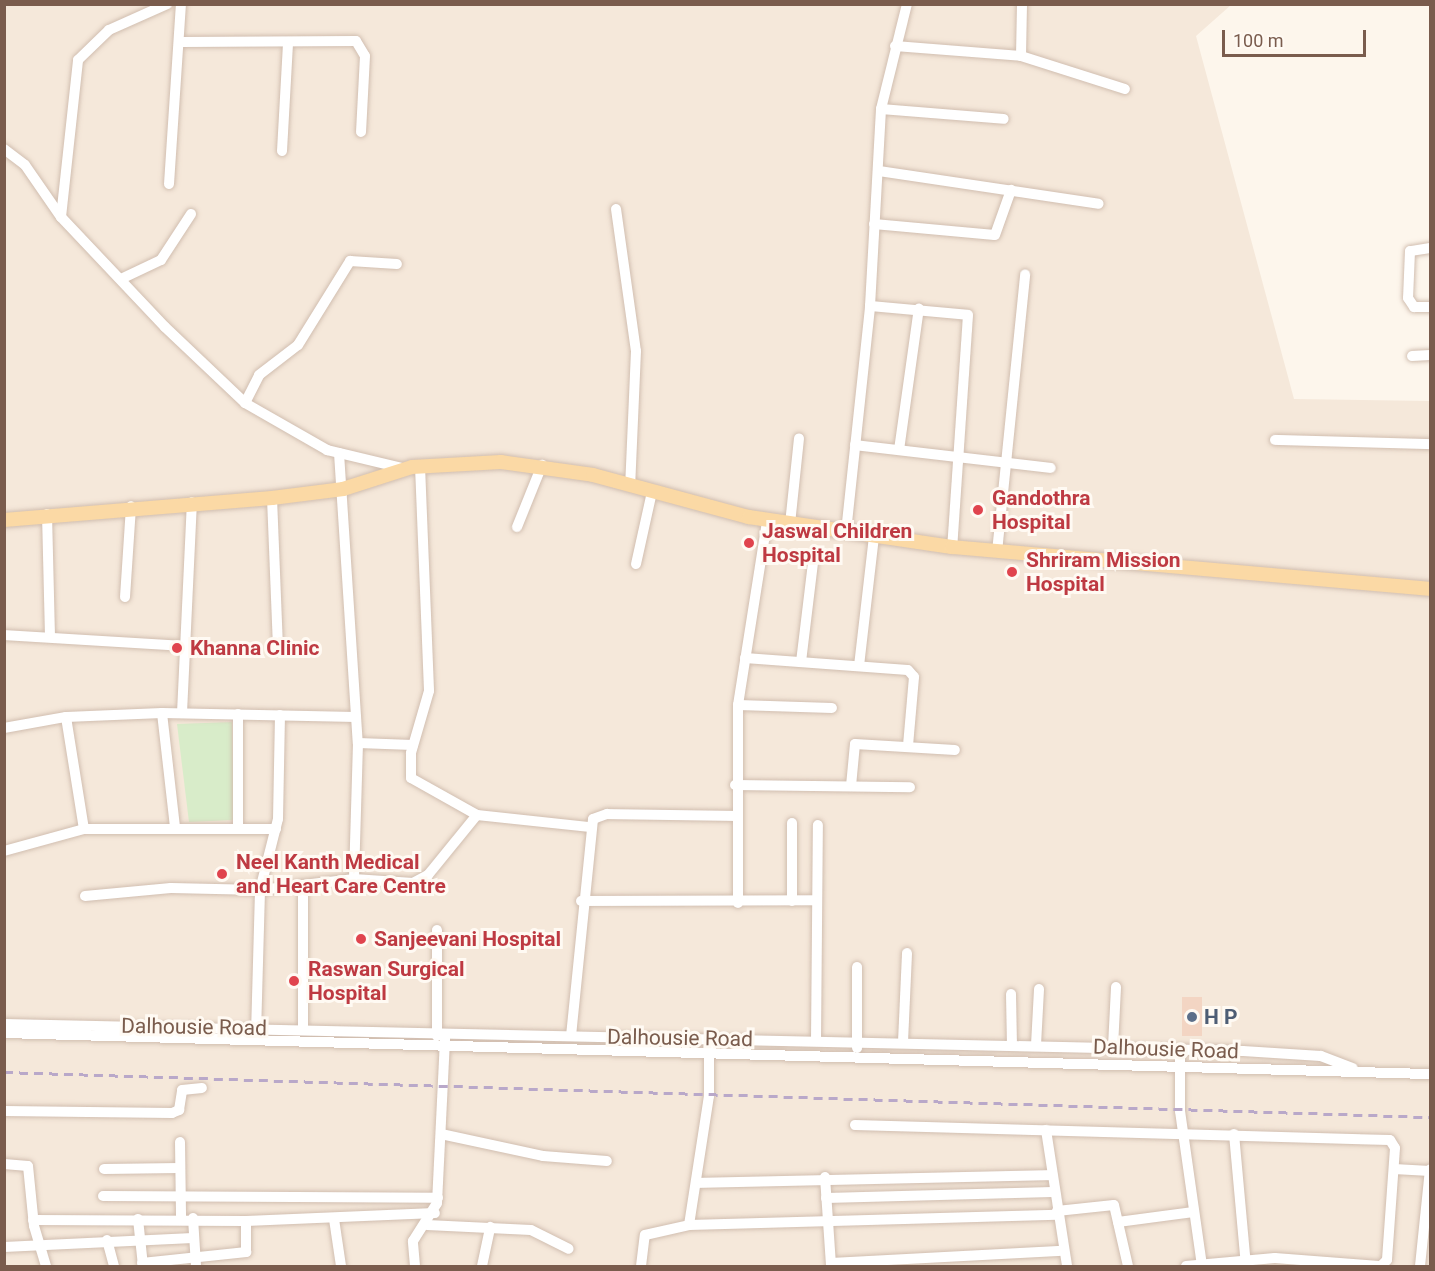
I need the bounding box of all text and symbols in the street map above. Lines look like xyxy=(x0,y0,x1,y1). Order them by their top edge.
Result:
scale bar xyxy=(1225,18,1369,56)
text: 100 m xyxy=(1233,30,1284,51)
place label: Gandothra Hospital xyxy=(992,485,1090,535)
marker: Gandothra Hospital xyxy=(969,501,987,519)
place label: Jaswal Children Hospital xyxy=(762,518,912,568)
marker: Jaswal Children Hospital xyxy=(740,534,758,552)
place label: Shriram Mission Hospital xyxy=(1026,547,1181,597)
marker: Shriram Mission Hospital xyxy=(1003,563,1021,581)
place label: Khanna Clinic xyxy=(190,635,319,661)
marker: Khanna Clinic xyxy=(168,639,186,657)
place label: Neel Kanth Medical and Heart Care Centre xyxy=(236,849,446,899)
marker: Neel Kanth Medical and Heart Care Centre xyxy=(213,865,231,883)
place label: Sanjeevani Hospital xyxy=(374,926,561,952)
marker: Sanjeevani Hospital xyxy=(352,930,370,948)
place label: Raswan Surgical Hospital xyxy=(308,956,465,1006)
marker: Raswan Surgical Hospital xyxy=(285,972,303,990)
place label: H P xyxy=(1204,1004,1238,1030)
marker: H P xyxy=(1185,1010,1199,1024)
street label: Dalhousie Road xyxy=(121,1013,267,1041)
street label: Dalhousie Road xyxy=(607,1024,753,1052)
street label: Dalhousie Road xyxy=(1093,1034,1239,1064)

